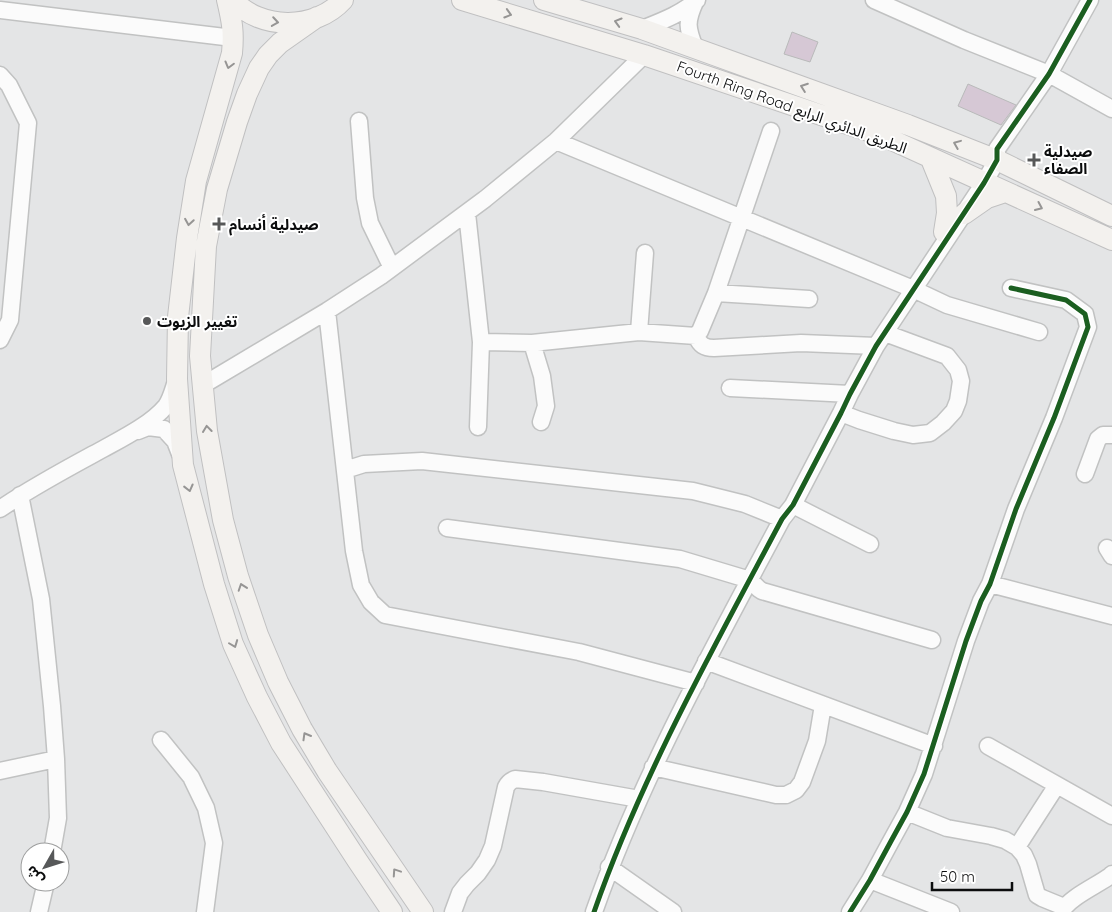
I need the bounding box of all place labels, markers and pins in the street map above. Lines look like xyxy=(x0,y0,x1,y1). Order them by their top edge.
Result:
place label: صيدلية الصفاء xyxy=(1044,142,1093,178)
marker: صيدلية الصفاء xyxy=(1028,154,1040,166)
place label: صيدلية أنسام xyxy=(229,214,319,236)
marker: صيدلية أنسام xyxy=(213,218,225,230)
place label: تغيير الزيوت xyxy=(157,312,238,331)
marker: تغيير الزيوت xyxy=(141,315,153,327)

